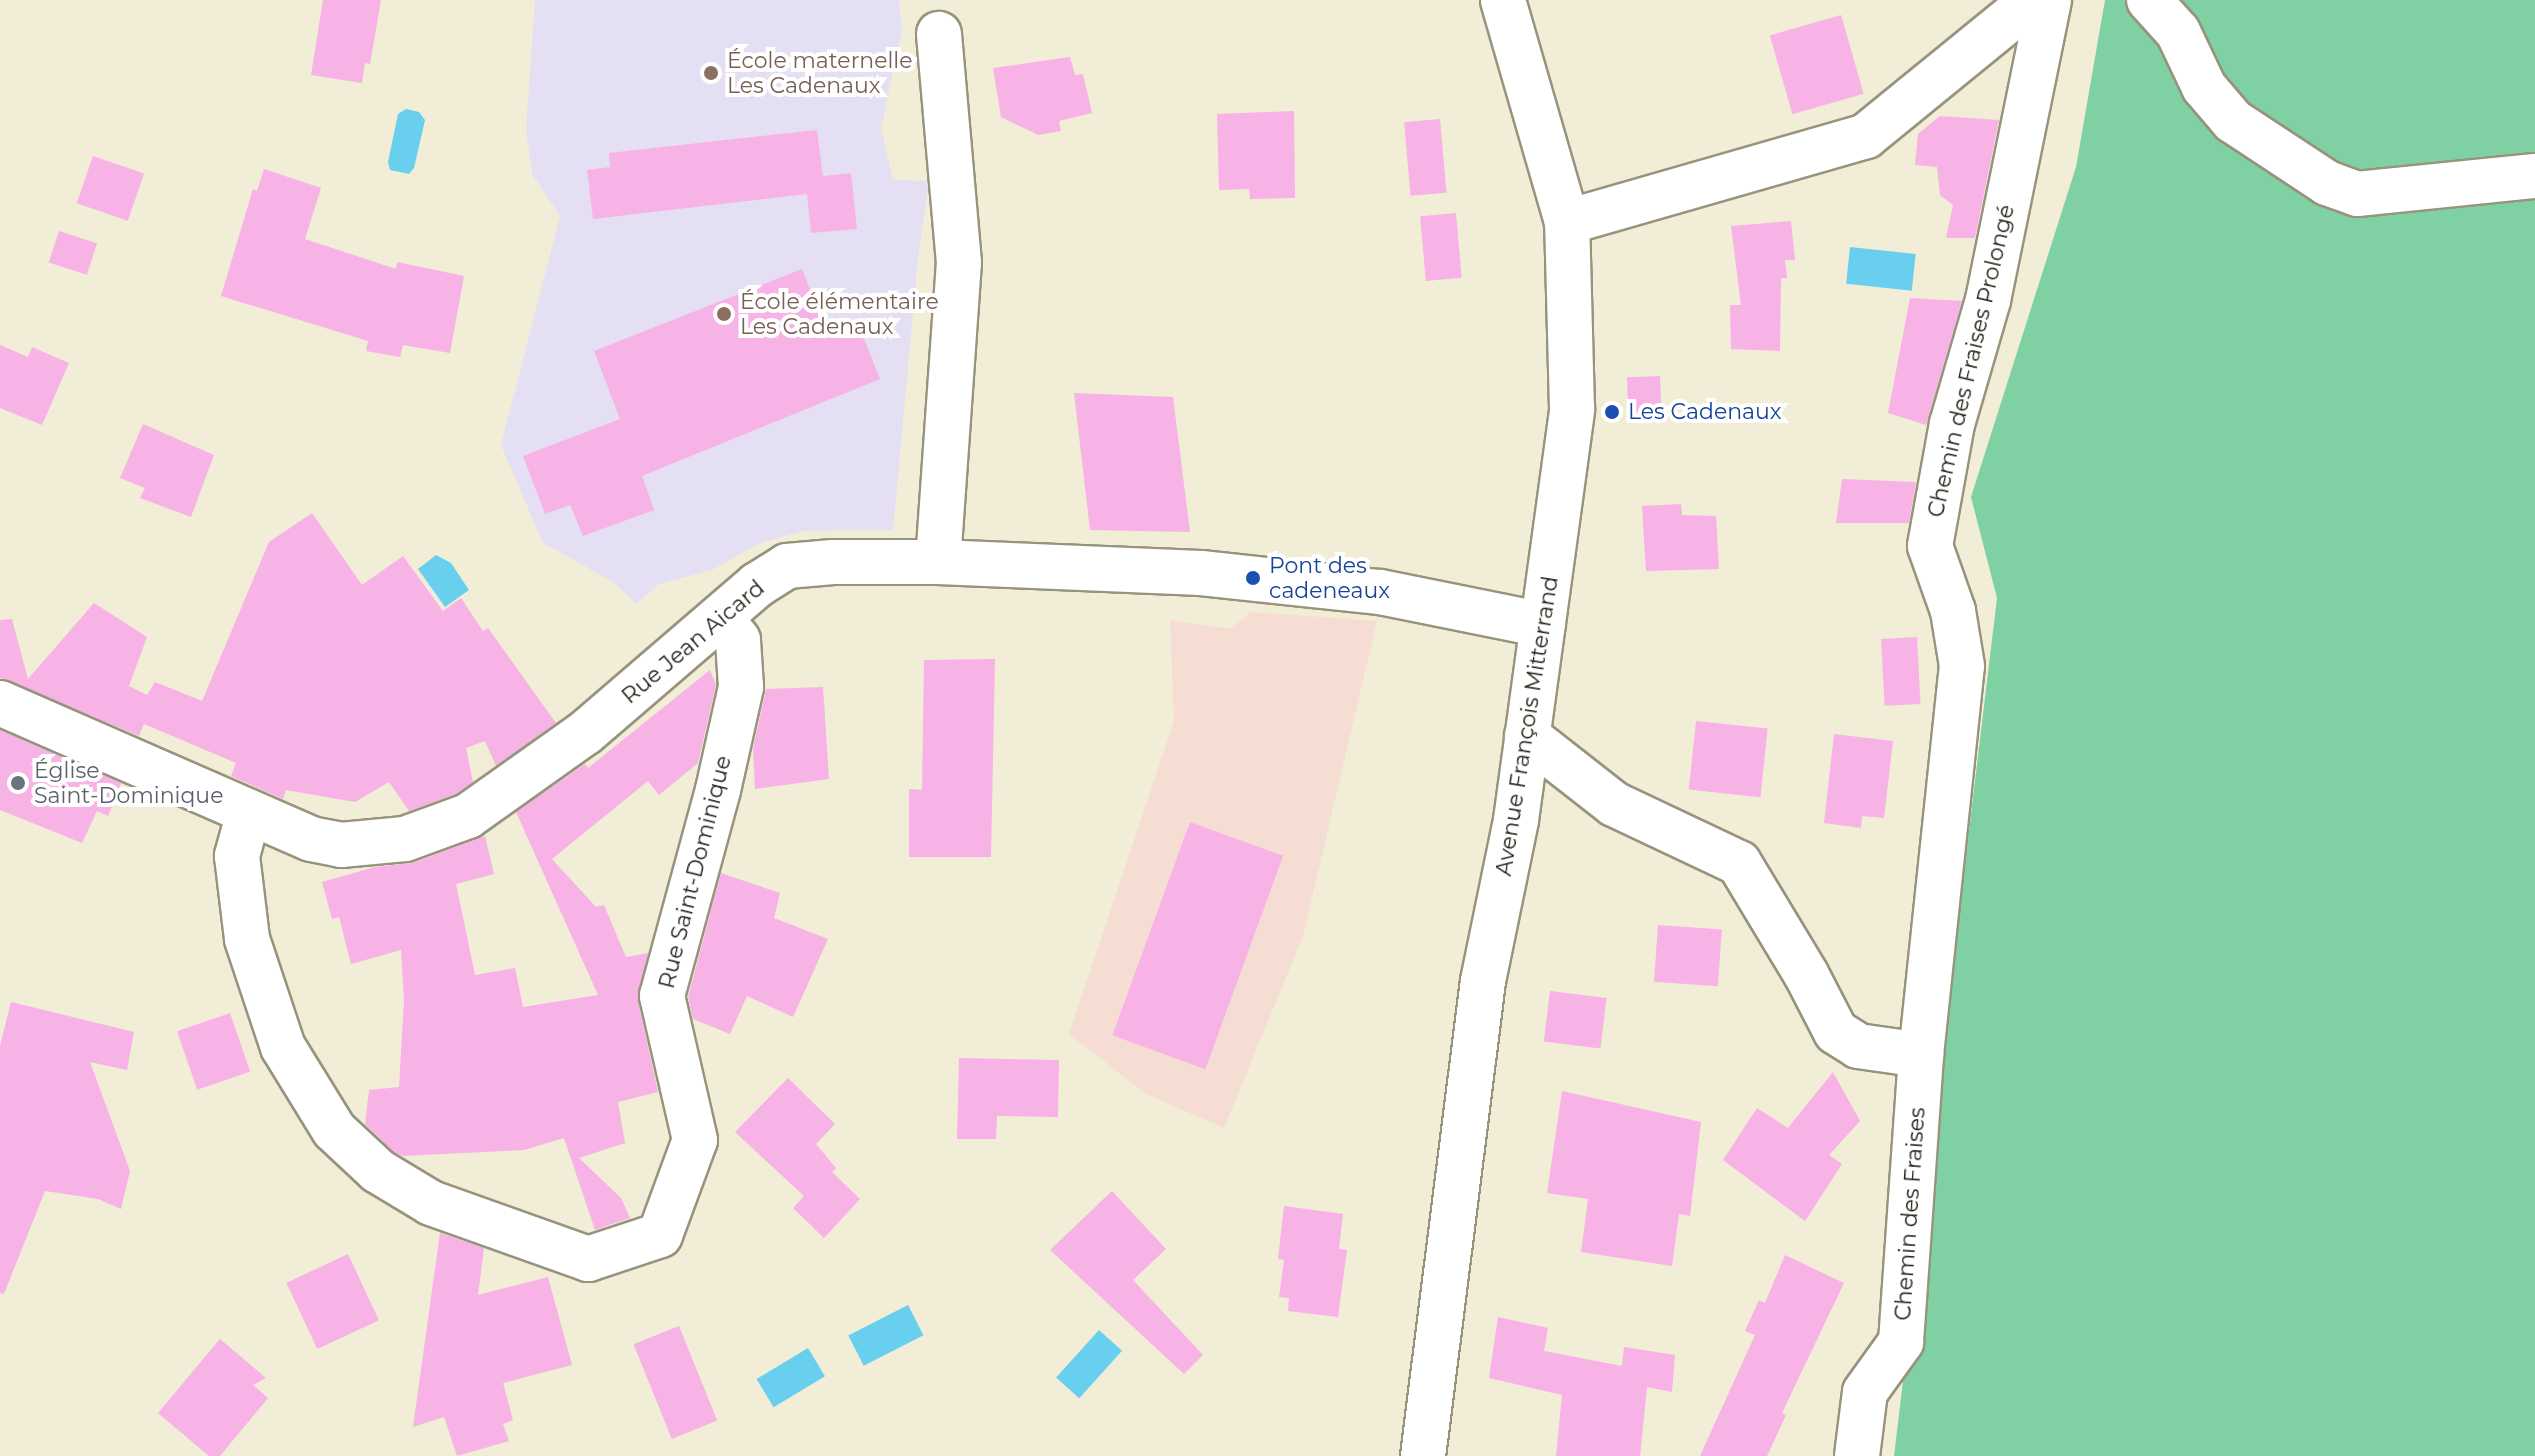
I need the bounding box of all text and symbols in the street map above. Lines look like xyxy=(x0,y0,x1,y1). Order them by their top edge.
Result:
place label: École maternelle Les Cadenaux xyxy=(727,47,913,98)
marker: École maternelle Les Cadenaux xyxy=(702,64,720,82)
street label: Chemin des Fraises Prolongé xyxy=(1922,202,2020,520)
place label: École élémentaire Les Cadenaux xyxy=(740,288,939,340)
marker: École élémentaire Les Cadenaux xyxy=(715,305,733,323)
place label: Les Cadenaux xyxy=(1628,399,1782,425)
marker: Les Cadenaux xyxy=(1603,403,1621,421)
place label: Pont des cadeneaux xyxy=(1269,552,1390,604)
marker: Pont des cadeneaux xyxy=(1244,569,1262,587)
street label: Avenue François Mitterrand xyxy=(1490,574,1564,878)
street label: Rue Jean Aicard xyxy=(616,575,770,709)
street label: Rue Saint-Dominique xyxy=(653,753,737,991)
place label: Église Saint-Dominique xyxy=(34,757,223,808)
marker: Église Saint-Dominique xyxy=(9,774,27,792)
street label: Chemin des Fraises xyxy=(1889,1107,1931,1321)

